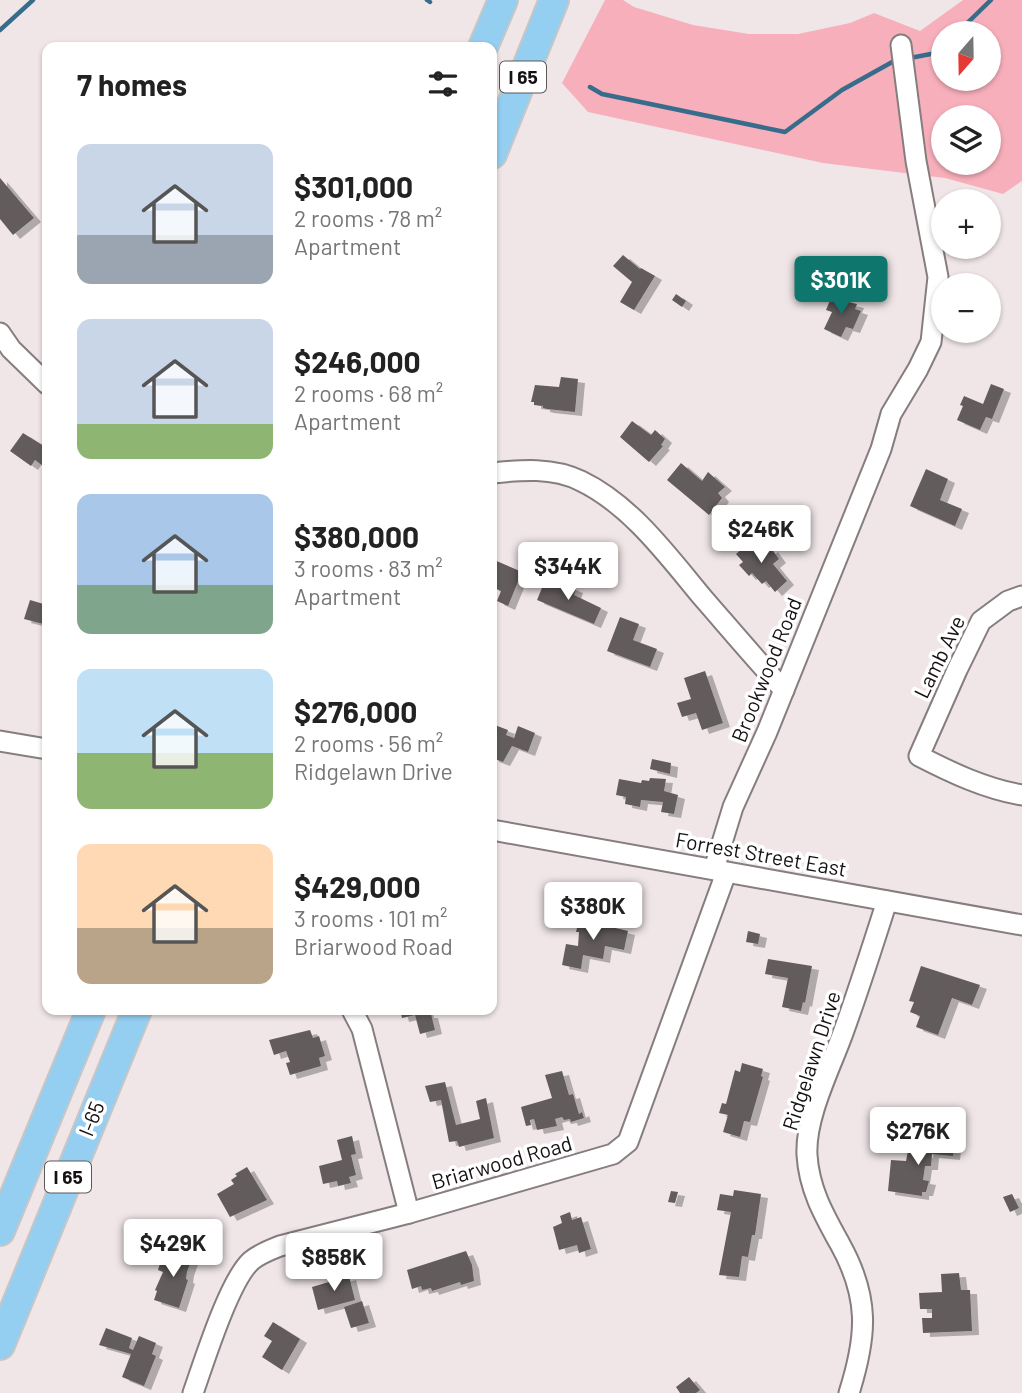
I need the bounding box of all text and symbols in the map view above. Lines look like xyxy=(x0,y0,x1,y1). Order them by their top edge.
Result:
north arrow xyxy=(931,21,1001,91)
map controls xyxy=(931,21,1001,343)
road number: I 65 xyxy=(500,61,546,92)
icon: filters xyxy=(424,65,462,103)
text: 7 homes xyxy=(77,66,187,102)
button: layers xyxy=(931,105,1001,175)
text: $301,000 xyxy=(294,168,413,204)
icon: home xyxy=(133,172,217,256)
button: + xyxy=(931,189,1001,259)
text: 2 rooms · 78 m² xyxy=(294,204,442,232)
text: Apartment xyxy=(294,232,401,260)
pin: $301K xyxy=(792,256,890,316)
text: $301K xyxy=(811,265,871,293)
button: − xyxy=(931,273,1001,343)
text: $246,000 xyxy=(294,343,421,379)
icon: home xyxy=(133,347,217,431)
text: 2 rooms · 68 m² xyxy=(294,379,443,407)
text: Apartment xyxy=(294,407,401,435)
pin: $246K xyxy=(712,505,810,565)
text: $246K xyxy=(728,514,794,542)
text: $380,000 xyxy=(294,518,419,554)
icon: home xyxy=(133,522,217,606)
pin: $344K xyxy=(519,542,617,602)
text: $344K xyxy=(534,551,602,579)
text: 3 rooms · 83 m² xyxy=(294,554,443,582)
text: Apartment xyxy=(294,582,401,610)
street label: Brookwood Road xyxy=(725,593,806,745)
street label: Lamb Ave xyxy=(908,611,969,702)
text: $276,000 xyxy=(294,693,417,729)
icon: home xyxy=(133,697,217,781)
text: 2 rooms · 56 m² xyxy=(294,729,443,757)
text: Ridgelawn Drive xyxy=(294,757,453,785)
street label: Forrest Street East xyxy=(674,826,849,881)
text: $429,000 xyxy=(294,868,421,904)
icon: home xyxy=(133,872,217,956)
pin: $380K xyxy=(544,883,642,942)
text: $380K xyxy=(560,891,626,919)
text: 3 rooms · 101 m² xyxy=(294,904,447,932)
text: Briarwood Road xyxy=(294,932,453,960)
street label: Ridgelawn Drive xyxy=(776,988,845,1133)
street label: I-65 xyxy=(72,1097,109,1139)
pin: $276K xyxy=(869,1108,967,1167)
text: $276K xyxy=(886,1116,950,1144)
street label: Briarwood Road xyxy=(428,1130,575,1194)
road number: I 65 xyxy=(45,1162,91,1192)
pin: $429K xyxy=(124,1220,222,1279)
text: $429K xyxy=(140,1228,206,1256)
pin: $858K xyxy=(285,1234,383,1293)
text: $858K xyxy=(302,1242,366,1270)

